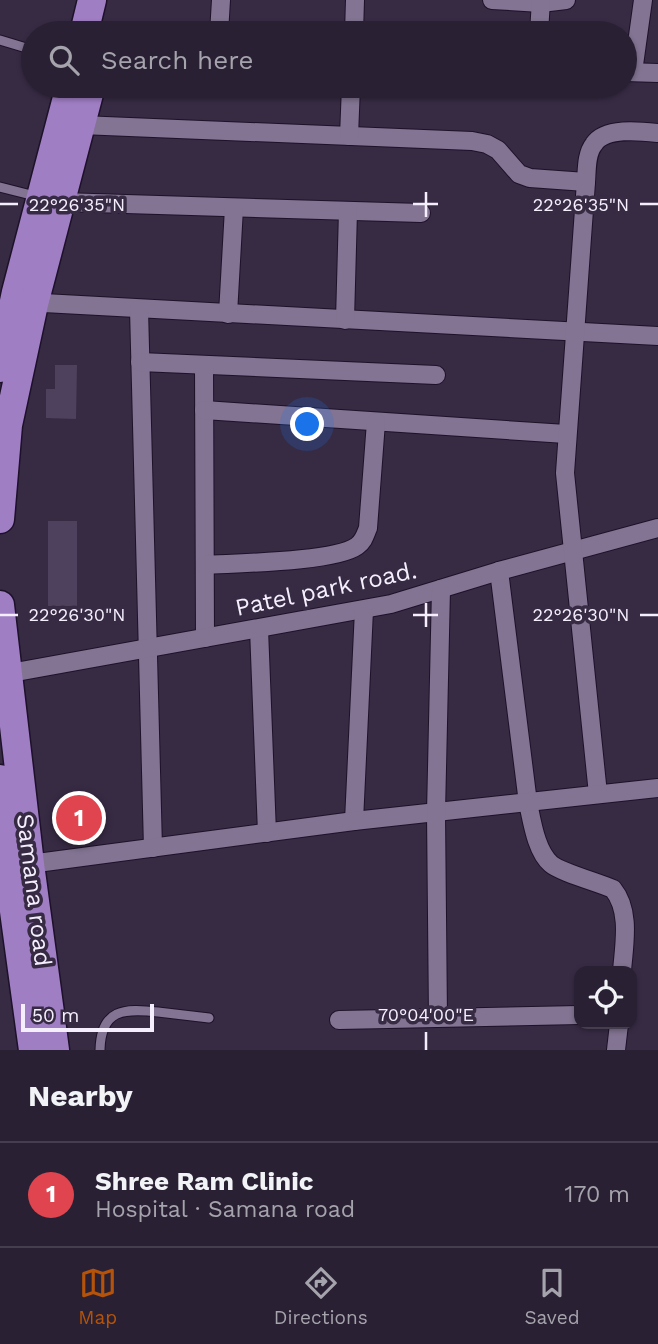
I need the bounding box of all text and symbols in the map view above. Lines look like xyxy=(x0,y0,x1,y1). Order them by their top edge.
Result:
search box xyxy=(21,21,637,98)
icon: search xyxy=(45,41,83,79)
text: Search here xyxy=(101,45,253,75)
text: 22°26'35"N xyxy=(29,194,125,215)
text: 22°26'35"N xyxy=(533,194,629,215)
your location xyxy=(290,407,324,441)
street label: Patel park road. xyxy=(233,556,419,622)
text: 22°26'30"N xyxy=(28,604,126,625)
text: 22°26'30"N xyxy=(532,604,630,625)
pin: 1 xyxy=(56,792,102,844)
street label: Samana road xyxy=(11,812,57,968)
map controls xyxy=(574,966,637,1029)
button: locate xyxy=(574,966,637,1029)
scale bar xyxy=(21,1001,154,1033)
text: 50 m xyxy=(32,1004,79,1027)
text: 70°04'00"E xyxy=(378,1004,474,1025)
text: Nearby xyxy=(28,1078,133,1113)
text: Shree Ram Clinic xyxy=(95,1166,314,1196)
text: 1 xyxy=(46,1181,56,1208)
text: 170 m xyxy=(565,1181,630,1208)
text: Hospital · Samana road xyxy=(95,1196,355,1223)
tab: Map xyxy=(78,1264,117,1329)
tab: Directions xyxy=(274,1264,368,1329)
tab: Saved xyxy=(524,1264,580,1329)

